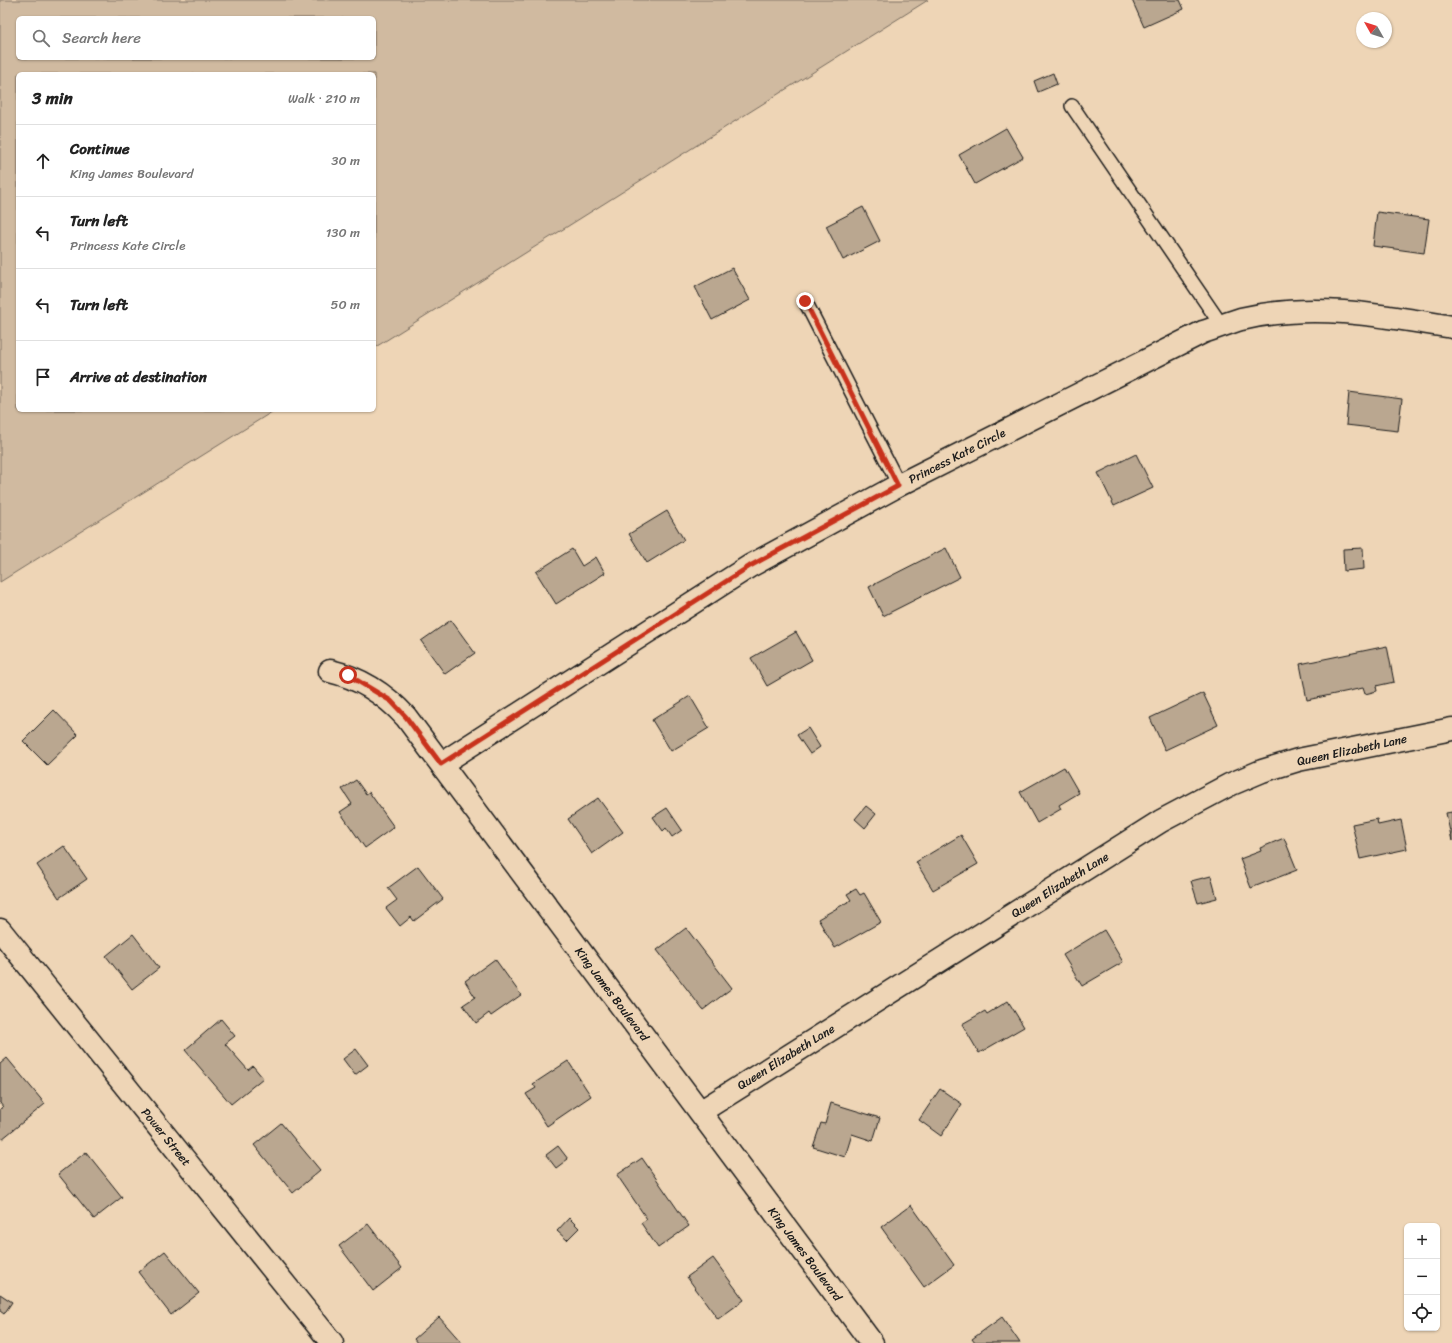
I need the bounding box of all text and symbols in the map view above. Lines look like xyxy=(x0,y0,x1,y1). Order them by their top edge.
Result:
north arrow xyxy=(1356,12,1392,48)
search box xyxy=(16,16,376,60)
text: Search here xyxy=(62,25,141,51)
icon: search xyxy=(30,27,52,49)
text: 3 min xyxy=(32,83,73,113)
text: Walk · 210 m xyxy=(288,87,360,110)
text: Continue xyxy=(70,136,130,162)
text: 30 m xyxy=(331,149,360,172)
icon: ahead xyxy=(32,150,54,172)
text: King James Boulevard xyxy=(70,162,193,185)
text: Turn left xyxy=(70,208,128,234)
text: 130 m xyxy=(326,221,360,244)
icon: left xyxy=(32,222,54,244)
text: Princess Kate Circle xyxy=(70,234,186,257)
text: Turn left xyxy=(70,292,128,318)
route end xyxy=(796,292,814,310)
text: 50 m xyxy=(330,293,360,316)
icon: left xyxy=(32,294,54,316)
text: Arrive at destination xyxy=(70,364,207,390)
icon: arrive xyxy=(32,366,54,388)
street label: Princess Kate Circle xyxy=(904,422,1010,490)
route start xyxy=(339,666,357,684)
street label: Queen Elizabeth Lane xyxy=(1295,728,1409,772)
street label: Queen Elizabeth Lane xyxy=(1007,846,1113,924)
street label: King James Boulevard xyxy=(569,942,655,1047)
street label: Queen Elizabeth Lane xyxy=(733,1018,839,1096)
street label: Power Street xyxy=(135,1103,197,1171)
street label: King James Boulevard xyxy=(762,1202,848,1307)
map controls xyxy=(1404,1223,1440,1331)
button: + xyxy=(1404,1223,1440,1259)
button: − xyxy=(1404,1259,1440,1295)
button: locate xyxy=(1404,1295,1440,1331)

